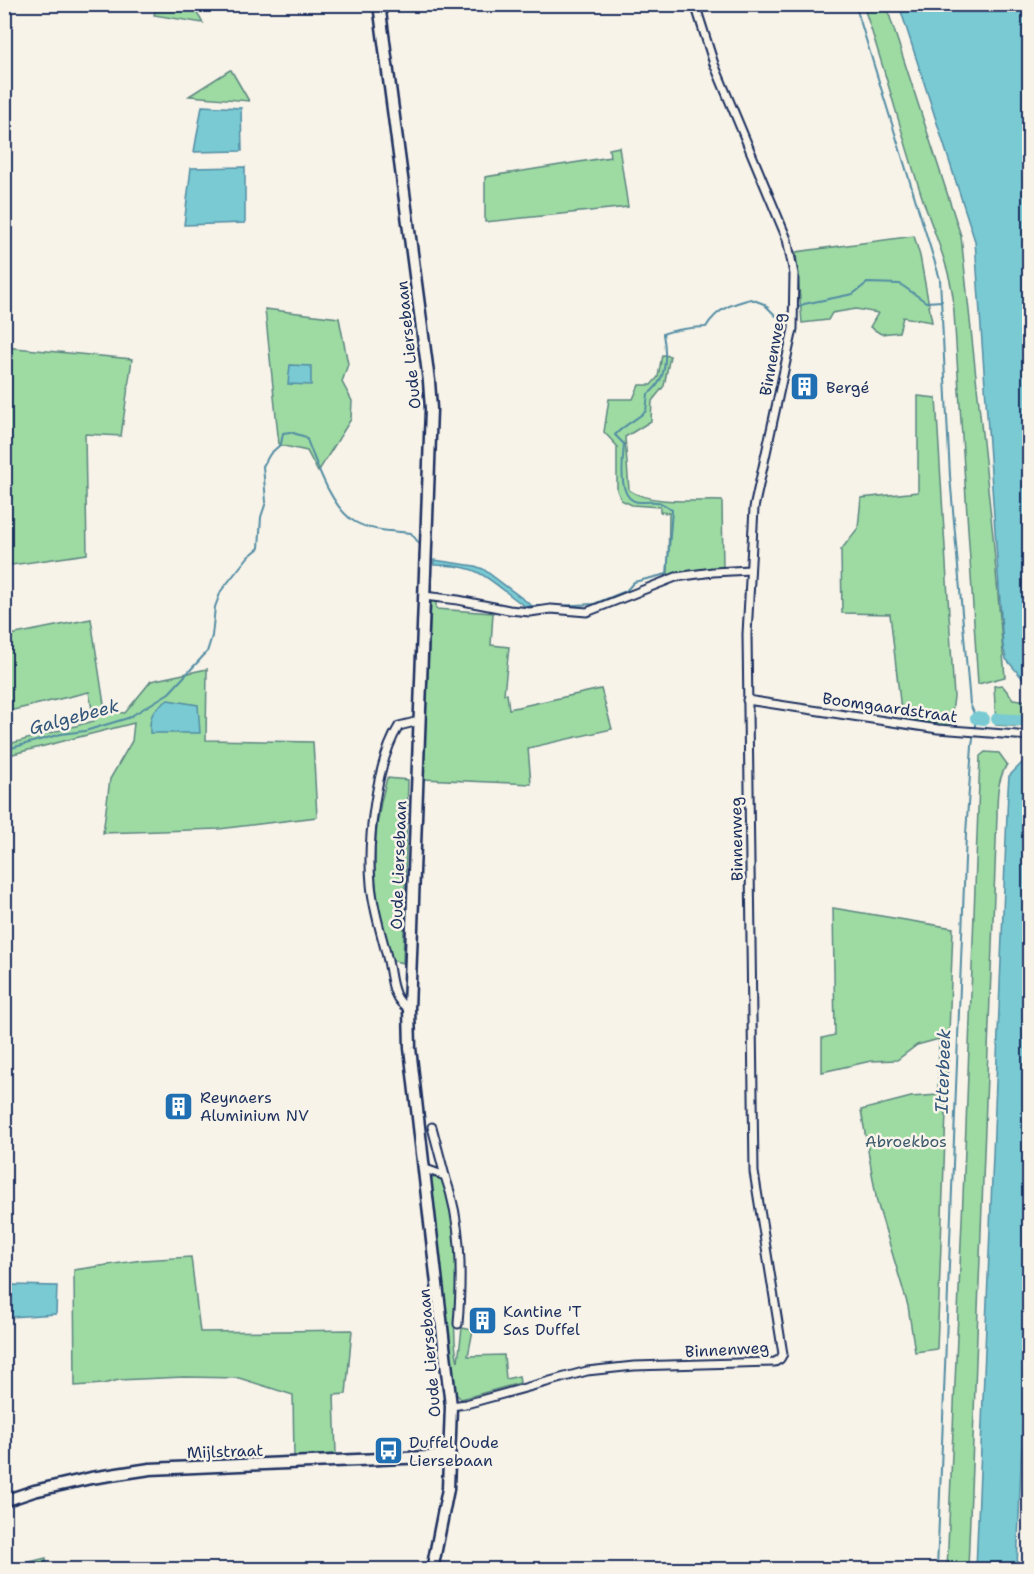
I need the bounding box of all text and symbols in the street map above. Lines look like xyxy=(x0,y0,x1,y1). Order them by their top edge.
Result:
street label: Oude Liersebaan xyxy=(391,279,426,410)
street label: Binnenweg xyxy=(755,311,790,397)
building icon: Bergé xyxy=(789,371,821,403)
place label: Bergé xyxy=(826,377,870,398)
street label: Boomgaardstraat xyxy=(821,688,959,727)
water label: Galgebeek xyxy=(26,693,122,741)
street label: Binnenweg xyxy=(725,797,748,881)
street label: Oude Liersebaan xyxy=(386,800,411,930)
water label: Itterbeek xyxy=(929,1028,956,1115)
place label: Reynaers Aluminium NV xyxy=(200,1087,309,1126)
building icon: Reynaers Aluminium NV xyxy=(163,1090,195,1122)
park label: Abroekbos xyxy=(865,1131,947,1152)
street label: Oude Liersebaan xyxy=(413,1288,446,1418)
place label: Kantine 'T Sas Duffel xyxy=(503,1301,582,1340)
building icon: Kantine 'T Sas Duffel xyxy=(466,1304,498,1336)
street label: Binnenweg xyxy=(684,1337,770,1362)
place label: Duffel Oude Liersebaan xyxy=(409,1432,499,1471)
bus stop icon: Duffel Oude Liersebaan xyxy=(372,1435,404,1467)
street label: Mijlstraat xyxy=(186,1440,264,1463)

